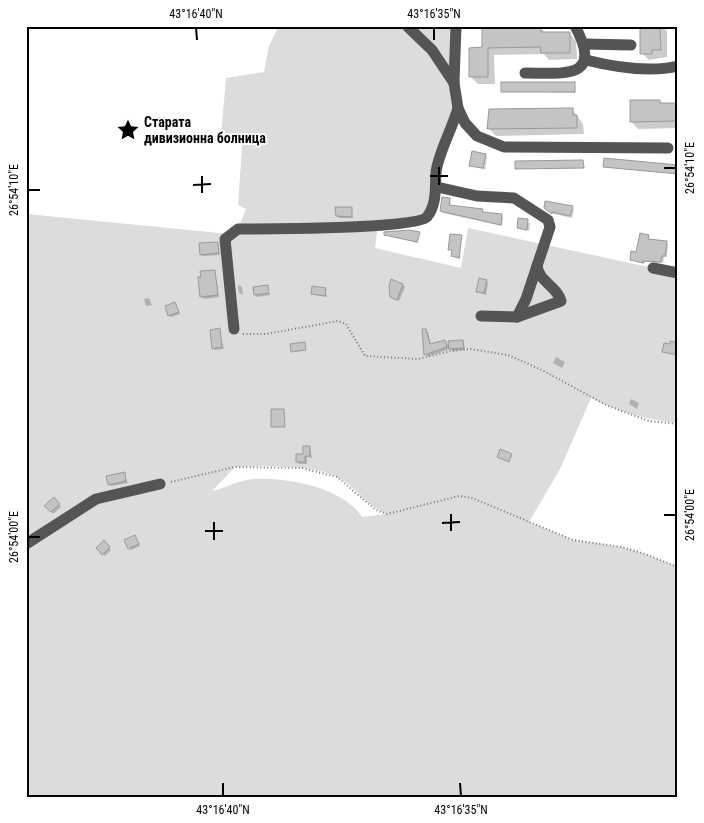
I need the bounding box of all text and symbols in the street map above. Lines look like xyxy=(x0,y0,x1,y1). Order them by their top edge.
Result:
text: 43°16'40"N xyxy=(169,7,223,21)
text: 43°16'35"N xyxy=(407,7,461,21)
place label: Старата дивизионна болница xyxy=(144,114,266,146)
place icon: Старата дивизионна болница xyxy=(115,117,141,143)
text: 26°54'10"E xyxy=(683,142,697,194)
text: 26°54'10"E xyxy=(7,164,21,216)
text: 26°54'00"E xyxy=(683,489,697,541)
text: 26°54'00"E xyxy=(7,511,21,563)
text: 43°16'40"N xyxy=(196,803,250,817)
text: 43°16'35"N xyxy=(434,803,488,817)

